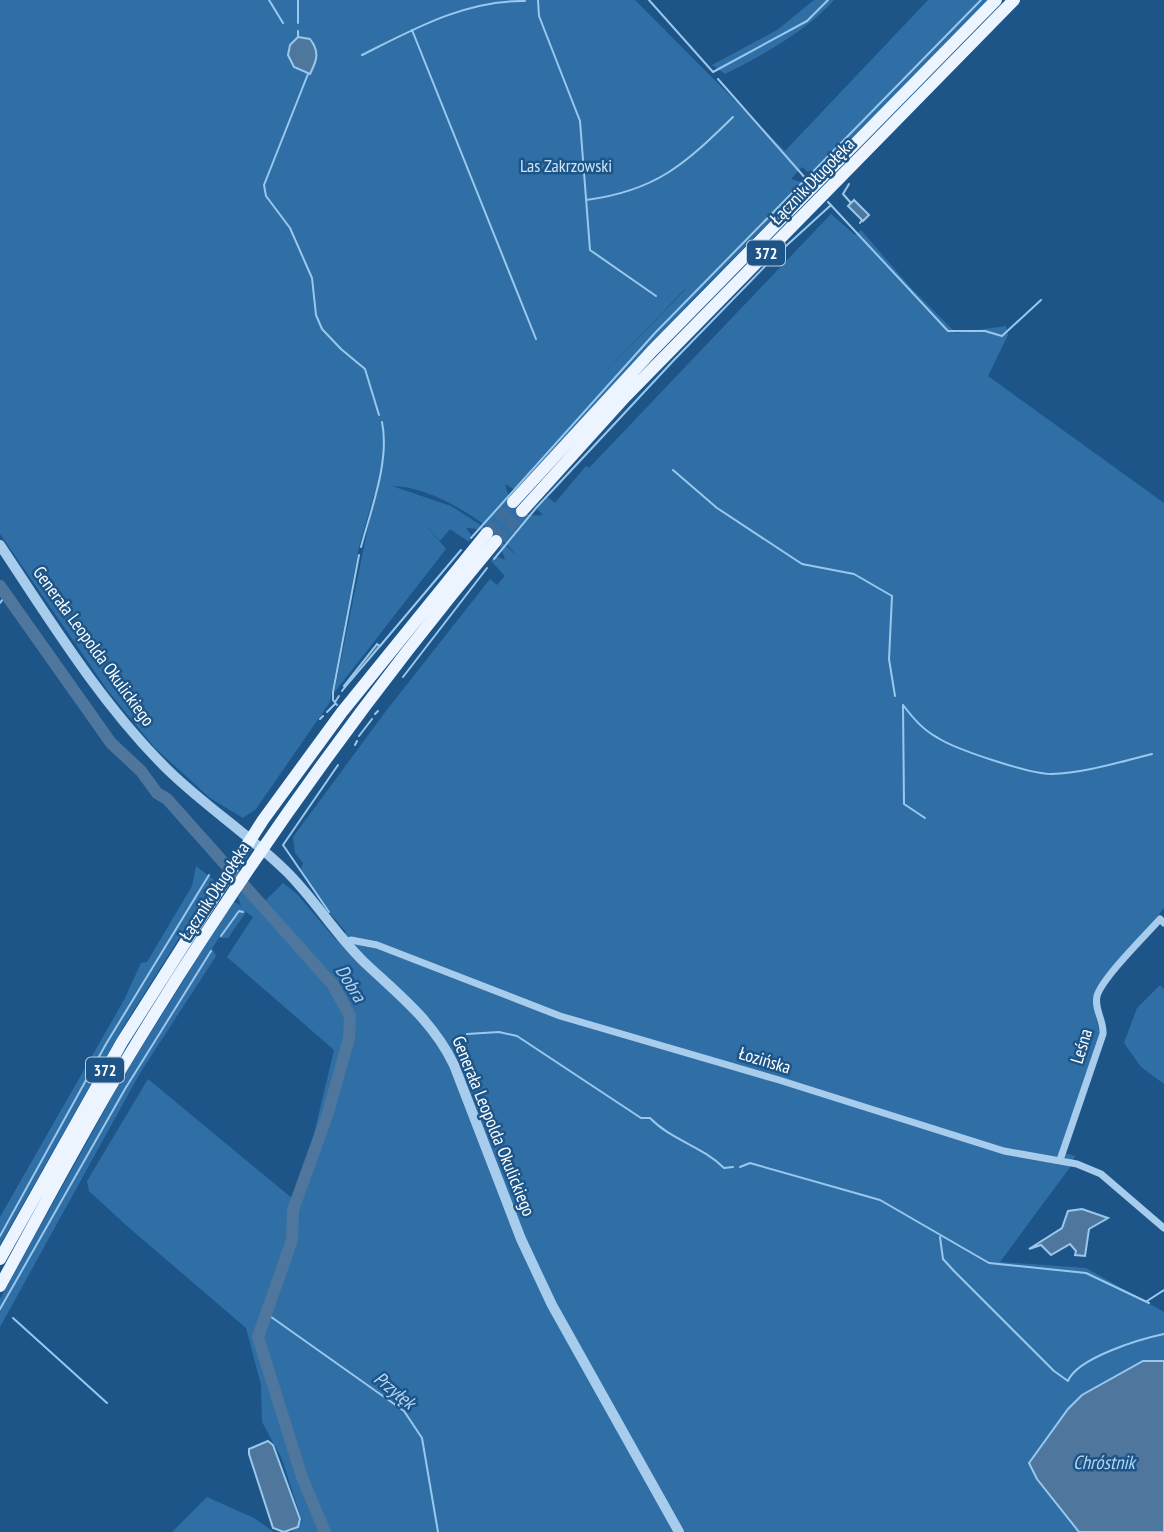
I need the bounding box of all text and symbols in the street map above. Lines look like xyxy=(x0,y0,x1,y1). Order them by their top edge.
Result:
street label: Łącznik Długołęka xyxy=(765,133,859,229)
park label: Las Zakrzowski xyxy=(520,154,612,177)
road number: 372 xyxy=(747,241,785,266)
street label: Generała Leopolda Okulickiego xyxy=(28,561,160,731)
street label: Łącznik Długołęka xyxy=(174,838,254,944)
water label: Dobra xyxy=(330,960,372,1007)
street label: Leśna xyxy=(1065,1026,1097,1066)
street label: Generała Leopolda Okulickiego xyxy=(447,1033,541,1220)
street label: Łozińska xyxy=(736,1041,794,1079)
road number: 372 xyxy=(86,1058,124,1082)
water label: Przyłęk xyxy=(369,1366,423,1416)
water label: Chróstnik xyxy=(1073,1450,1138,1474)

